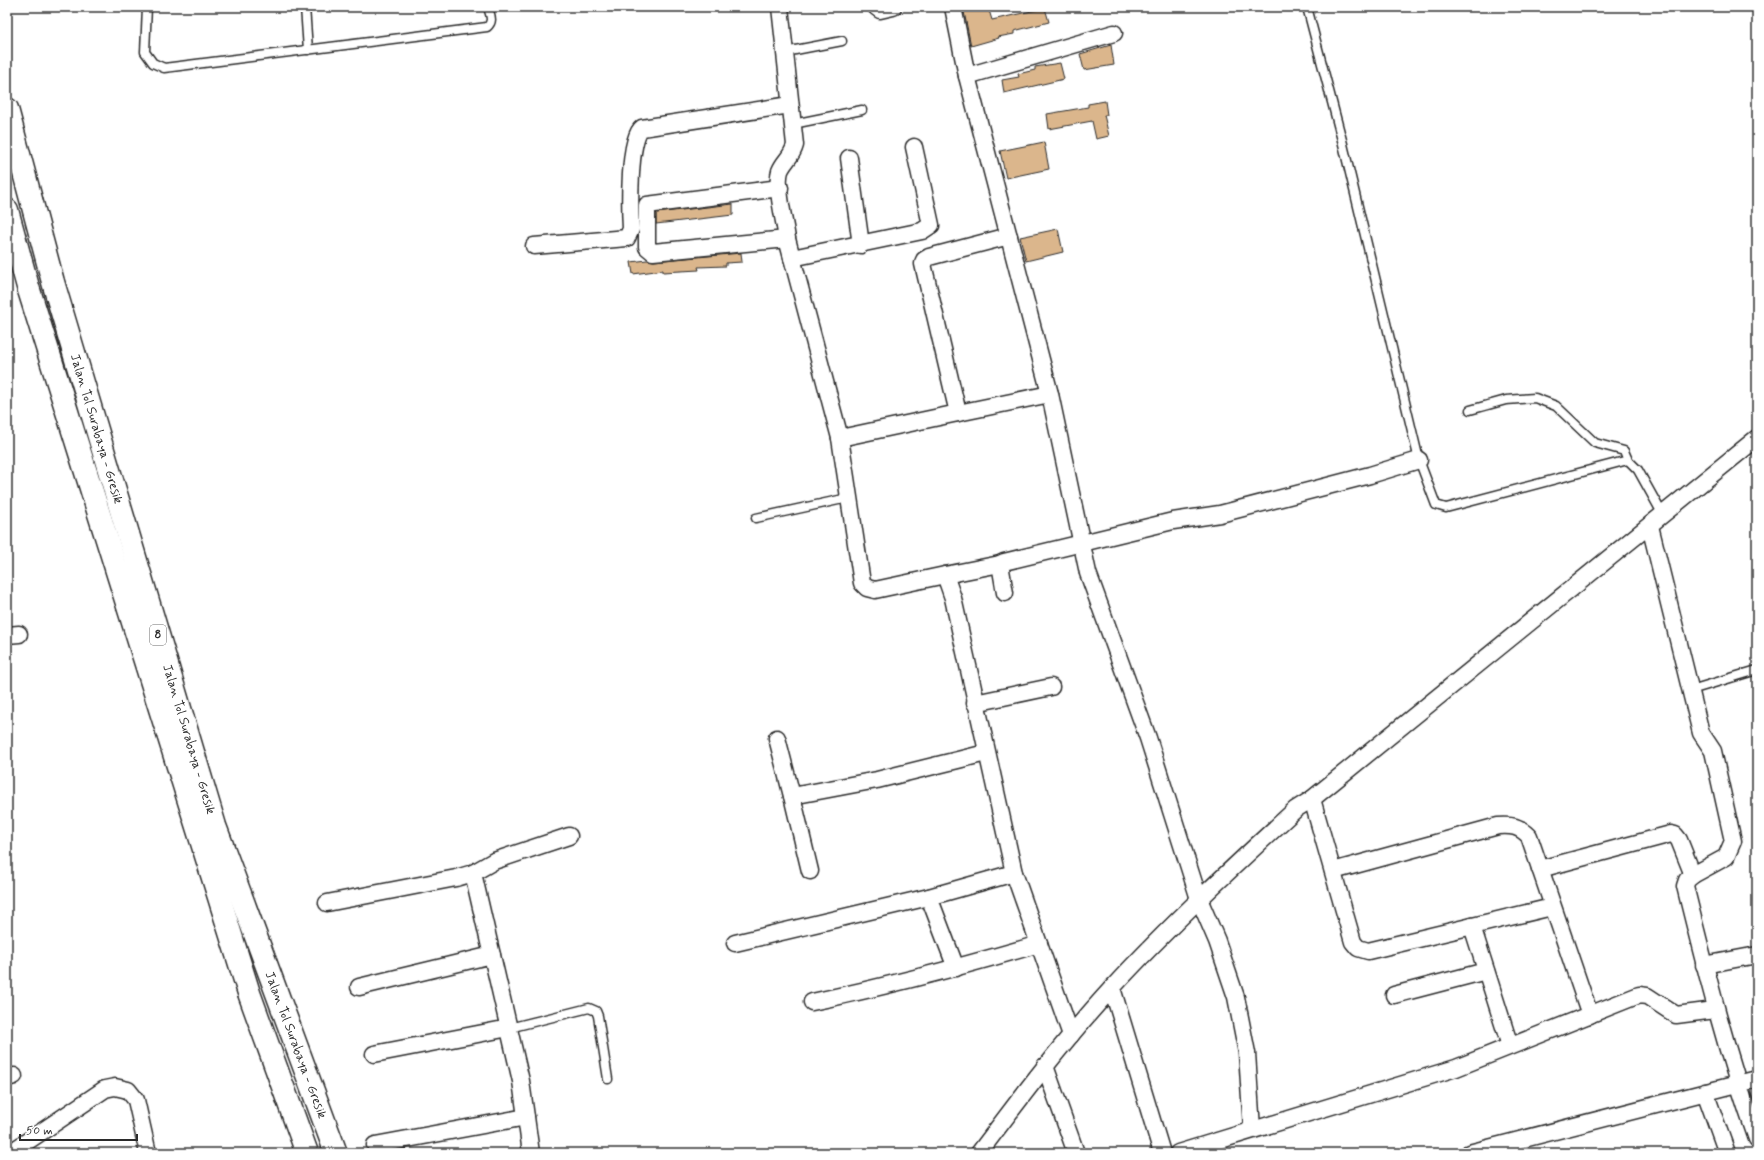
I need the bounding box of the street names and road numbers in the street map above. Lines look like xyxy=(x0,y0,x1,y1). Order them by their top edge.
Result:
street label: Jalan Tol Surabaya - Gresik xyxy=(66,352,127,506)
road number: 8 xyxy=(150,625,166,645)
street label: Jalan Tol Surabaya - Gresik xyxy=(159,662,220,817)
street label: Jalan Tol Surabaya - Gresik xyxy=(261,969,331,1121)

